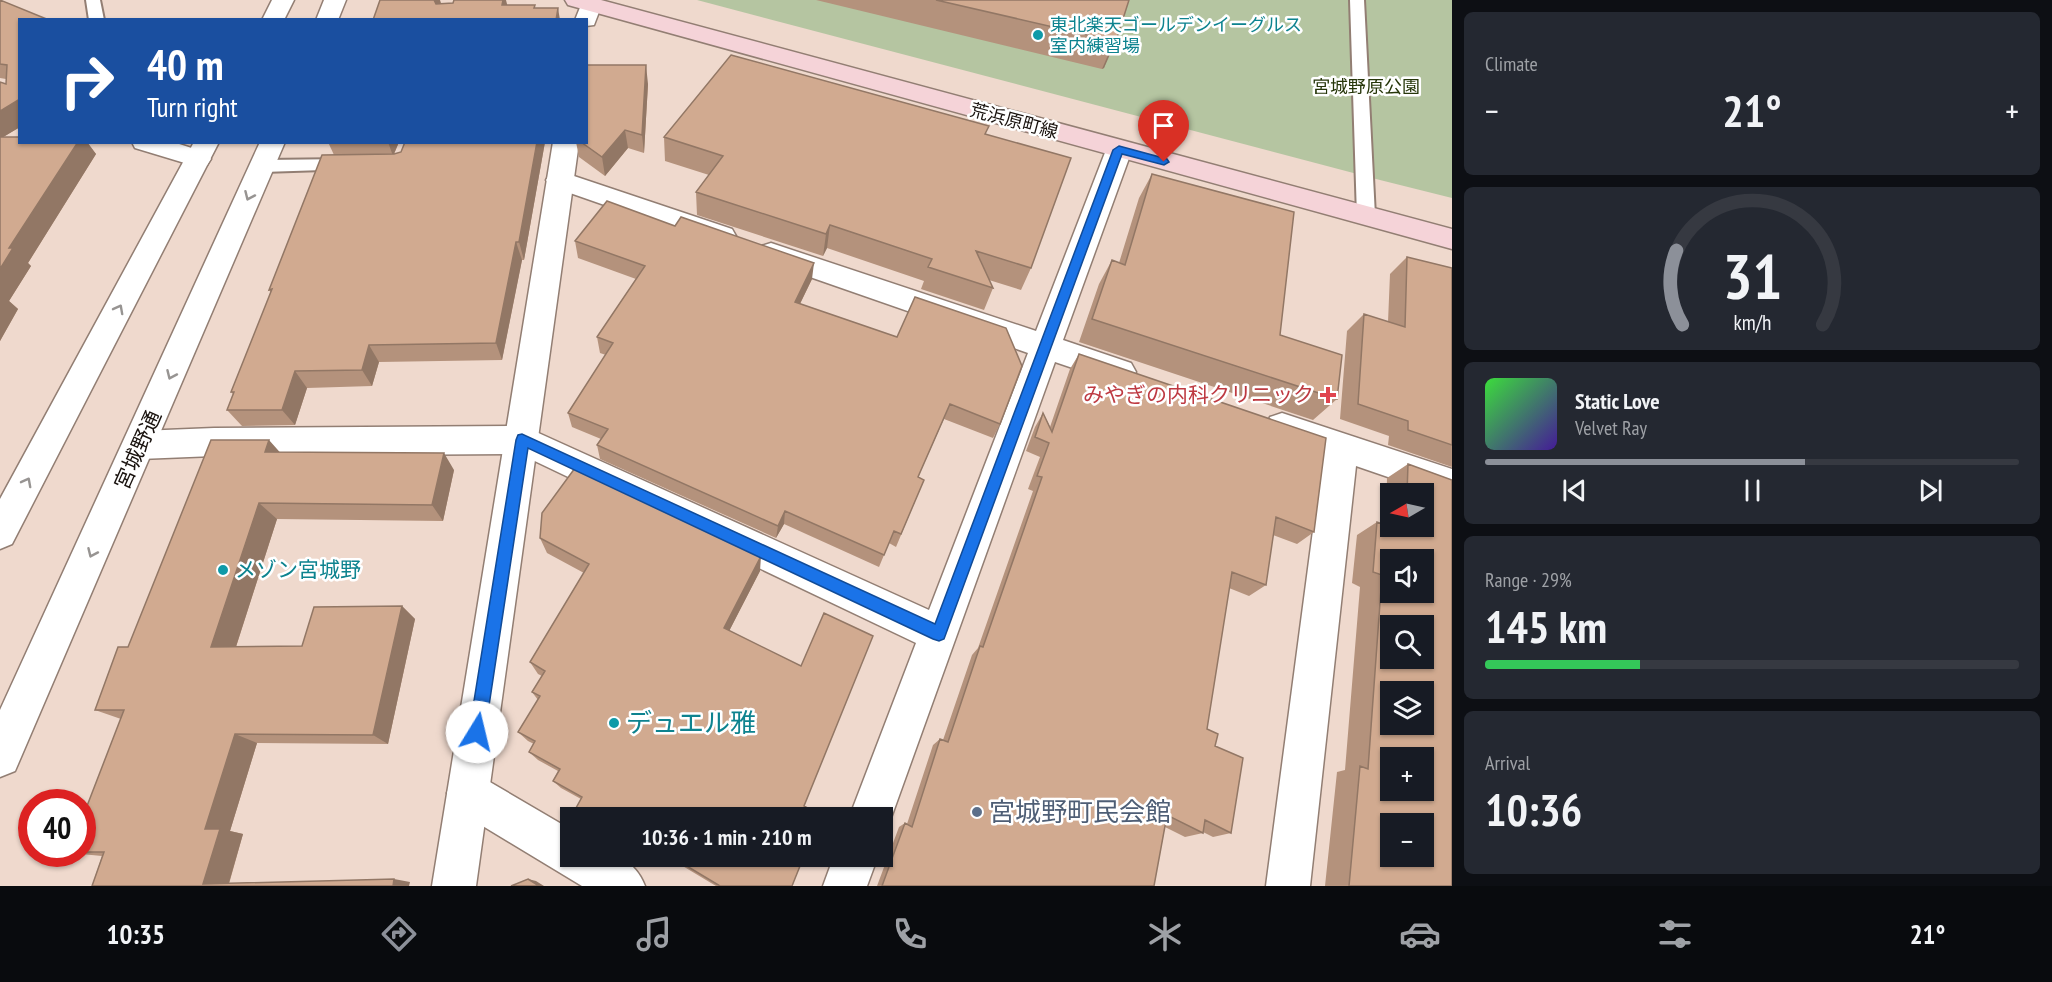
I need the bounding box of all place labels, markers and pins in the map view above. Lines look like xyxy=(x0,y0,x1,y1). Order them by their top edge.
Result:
place label: 東北楽天ゴールデンイーグルス 室内練習場 xyxy=(1050,13,1302,57)
marker: 東北楽天ゴールデンイーグルス 室内練習場 xyxy=(1031,28,1045,42)
pin xyxy=(1138,100,1189,162)
place label: みやぎの内科クリニック xyxy=(1083,381,1314,408)
marker: みやぎの内科クリニック xyxy=(1319,386,1337,404)
place label: メゾン宮城野 xyxy=(235,556,361,583)
marker: メゾン宮城野 xyxy=(216,563,230,577)
place label: デュエル雅 xyxy=(626,706,756,739)
marker: デュエル雅 xyxy=(607,716,621,730)
place label: 宮城野町民会館 xyxy=(989,795,1171,828)
marker: 宮城野町民会館 xyxy=(970,805,984,819)

